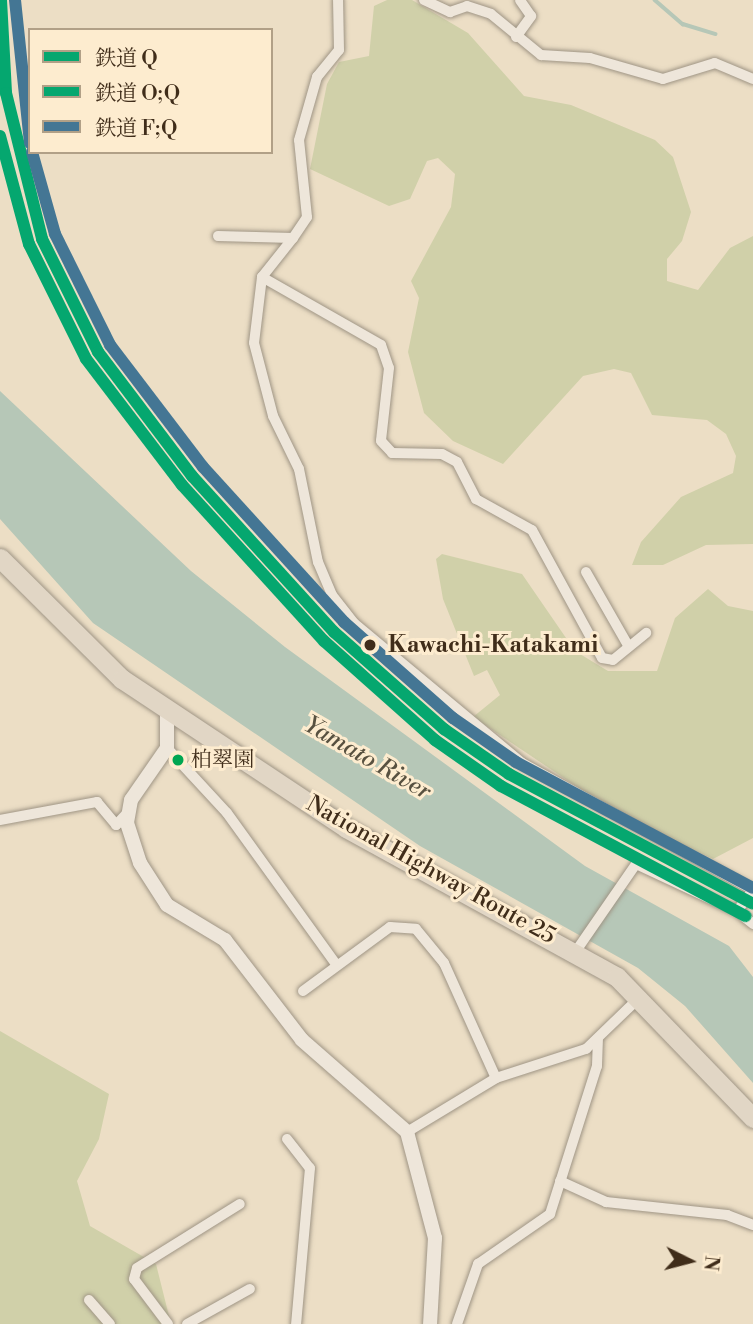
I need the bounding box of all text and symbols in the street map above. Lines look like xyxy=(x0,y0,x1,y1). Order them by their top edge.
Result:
legend xyxy=(28,28,273,154)
text: 鉄道 Q xyxy=(95,46,158,72)
text: 鉄道 O;Q xyxy=(95,81,180,107)
text: 鉄道 F;Q xyxy=(95,116,177,142)
place label: Kawachi-Katakami xyxy=(388,631,598,659)
marker: Kawachi-Katakami xyxy=(358,633,382,657)
water label: Yamato River xyxy=(298,711,436,807)
place label: 柏翠園 xyxy=(191,747,254,773)
marker: 柏翠園 xyxy=(171,753,185,767)
street label: National Highway Route 25 xyxy=(302,790,560,950)
north arrow xyxy=(655,1226,725,1296)
text: N xyxy=(698,1254,724,1272)

